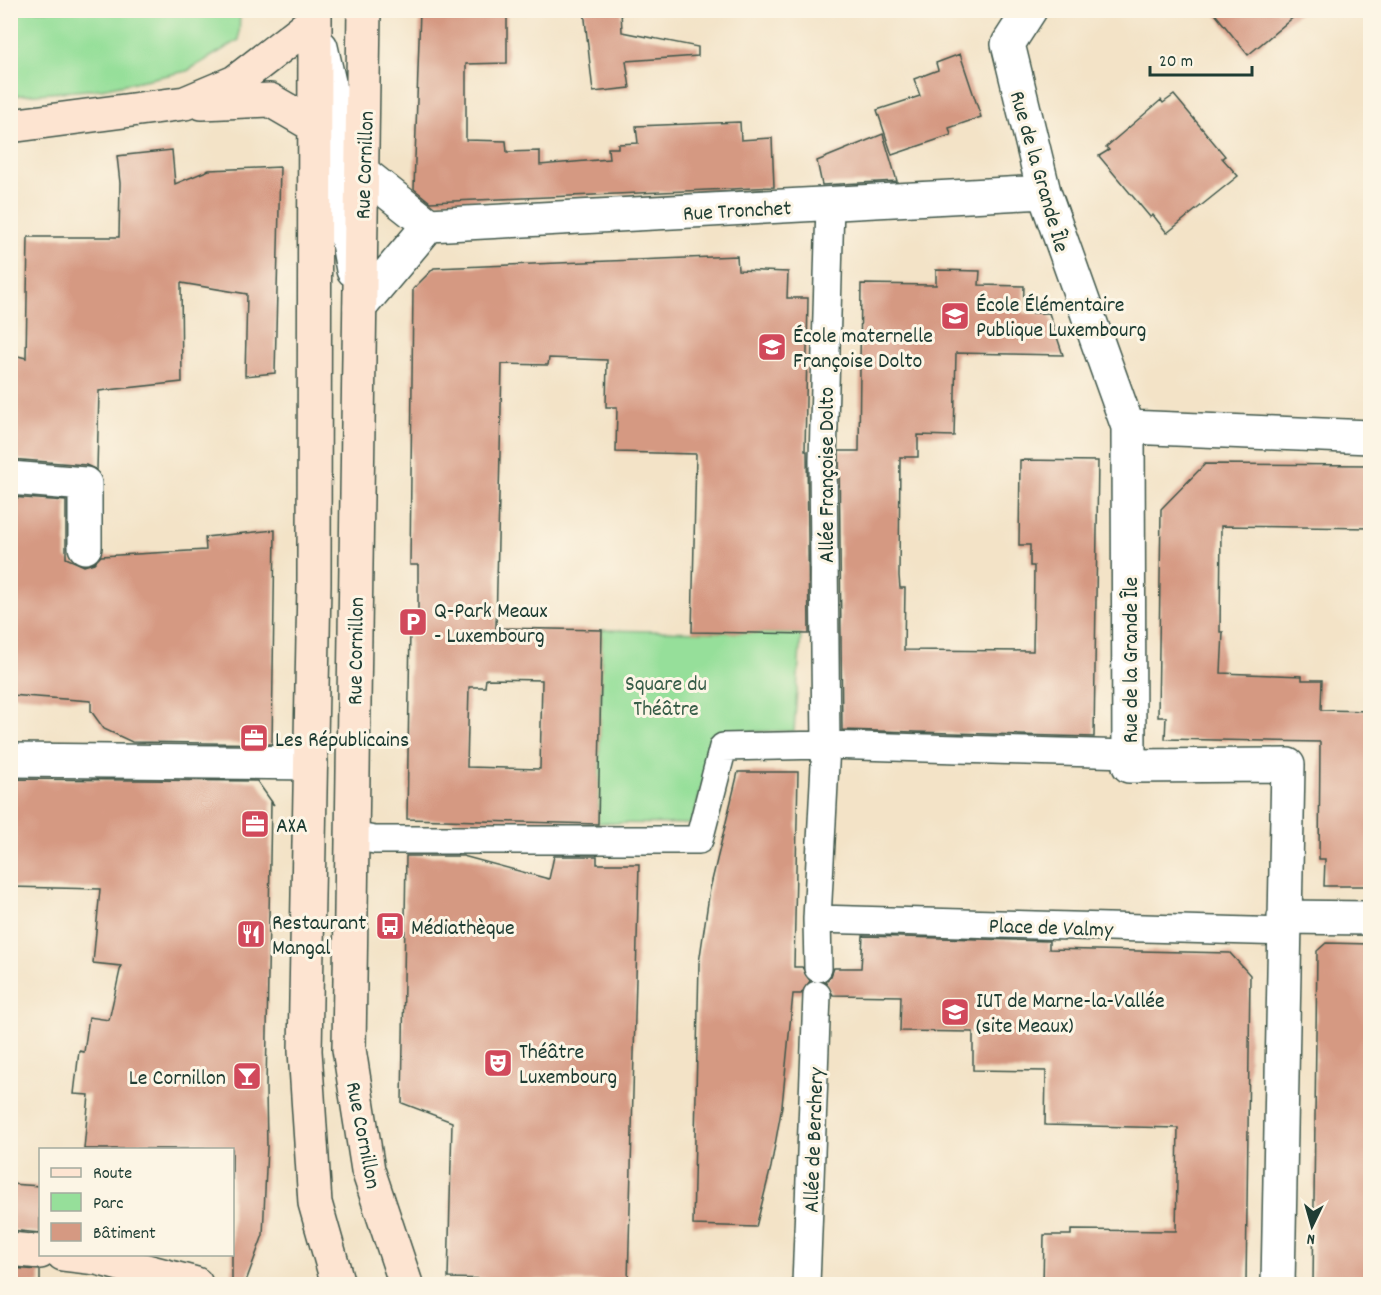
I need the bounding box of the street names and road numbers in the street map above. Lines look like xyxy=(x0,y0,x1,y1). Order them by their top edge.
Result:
street label: Rue de la Grande Île xyxy=(1000,88,1075,256)
street label: Rue Cornillon xyxy=(349,110,384,220)
street label: Rue Tronchet xyxy=(682,194,792,231)
street label: Allée Françoise Dolto xyxy=(813,387,844,563)
street label: Rue de la Grande Île xyxy=(1117,577,1148,743)
street label: Rue Cornillon xyxy=(341,597,374,706)
street label: Place de Valmy xyxy=(988,912,1115,947)
street label: Allée de Berchery xyxy=(797,1066,834,1213)
street label: Rue Cornillon xyxy=(336,1080,387,1192)

